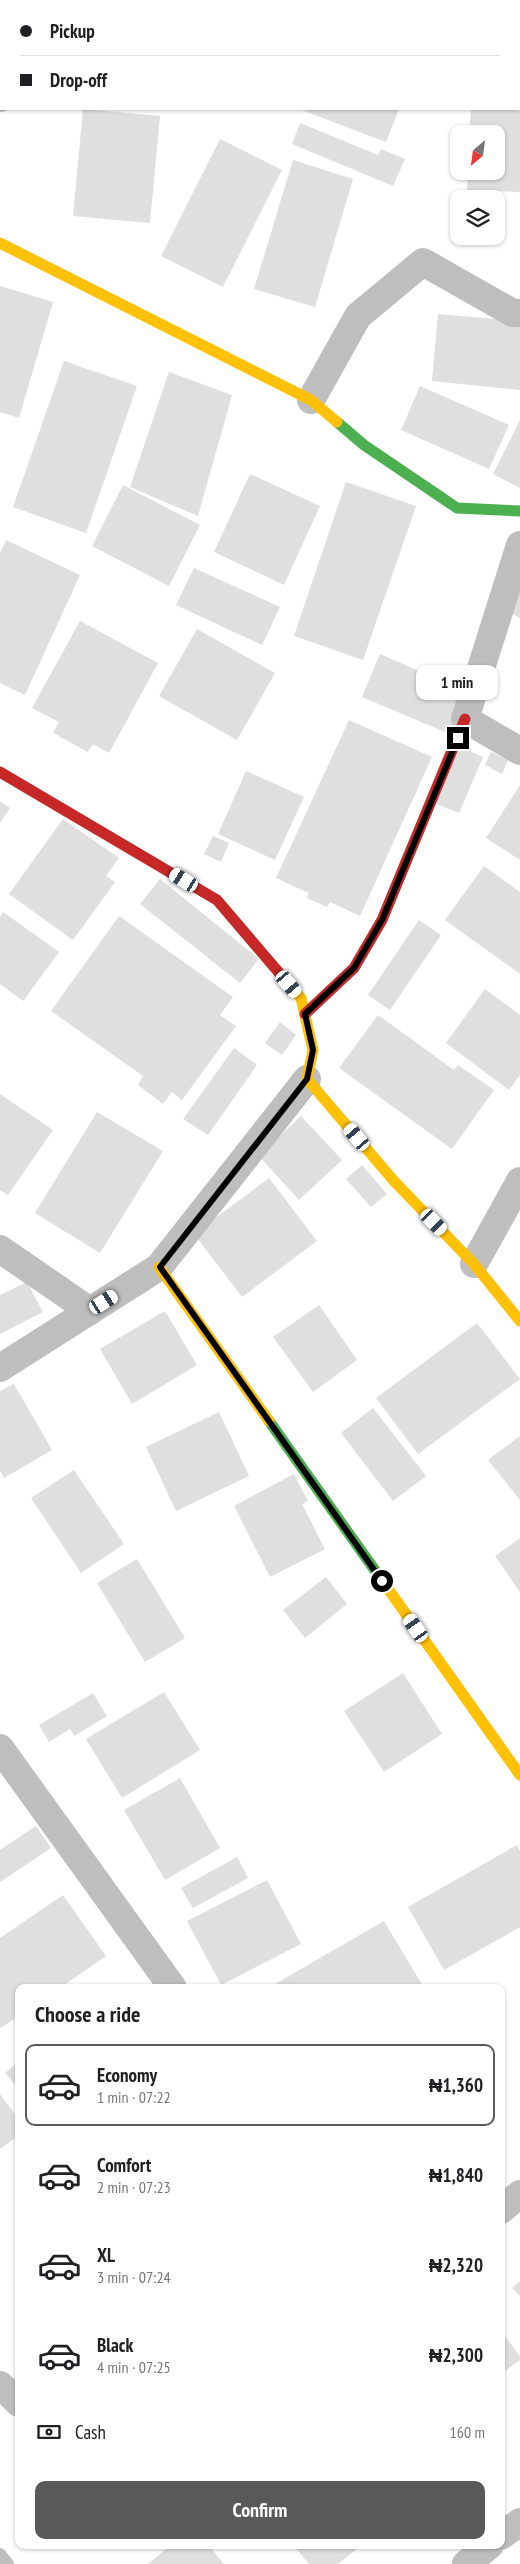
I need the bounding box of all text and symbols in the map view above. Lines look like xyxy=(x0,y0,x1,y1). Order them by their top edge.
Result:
text: Pickup xyxy=(50,19,95,43)
text: Drop-off xyxy=(50,68,107,92)
north arrow xyxy=(450,125,505,180)
map controls xyxy=(450,125,505,245)
button: layers xyxy=(450,190,505,245)
callout: 1 min xyxy=(417,666,499,700)
text: 1 min xyxy=(441,672,473,692)
route end xyxy=(447,727,469,749)
car xyxy=(167,866,200,894)
car xyxy=(273,968,304,1000)
car xyxy=(341,1121,372,1153)
car xyxy=(418,1206,449,1238)
car xyxy=(87,1288,120,1316)
route start xyxy=(371,1570,393,1592)
car xyxy=(401,1611,430,1645)
text: Choose a ride xyxy=(35,2000,140,2028)
icon: car xyxy=(37,2063,82,2108)
text: Economy xyxy=(97,2063,157,2087)
text: ₦1,360 xyxy=(429,2073,483,2097)
text: 1 min · 07:22 xyxy=(97,2087,171,2107)
icon: car xyxy=(37,2153,82,2198)
text: Comfort xyxy=(97,2153,151,2177)
text: ₦1,840 xyxy=(429,2163,483,2187)
text: 2 min · 07:23 xyxy=(97,2177,171,2197)
icon: car xyxy=(37,2243,82,2288)
text: XL xyxy=(97,2243,115,2267)
text: ₦2,320 xyxy=(429,2253,483,2277)
text: 3 min · 07:24 xyxy=(97,2267,171,2287)
icon: car xyxy=(37,2333,82,2378)
text: Black xyxy=(97,2333,133,2357)
text: ₦2,300 xyxy=(429,2343,483,2367)
text: 4 min · 07:25 xyxy=(97,2357,171,2377)
icon: cash xyxy=(35,2418,63,2446)
text: Cash xyxy=(75,2420,106,2444)
text: 160 m xyxy=(450,2422,485,2442)
button: Confirm xyxy=(35,2481,485,2539)

